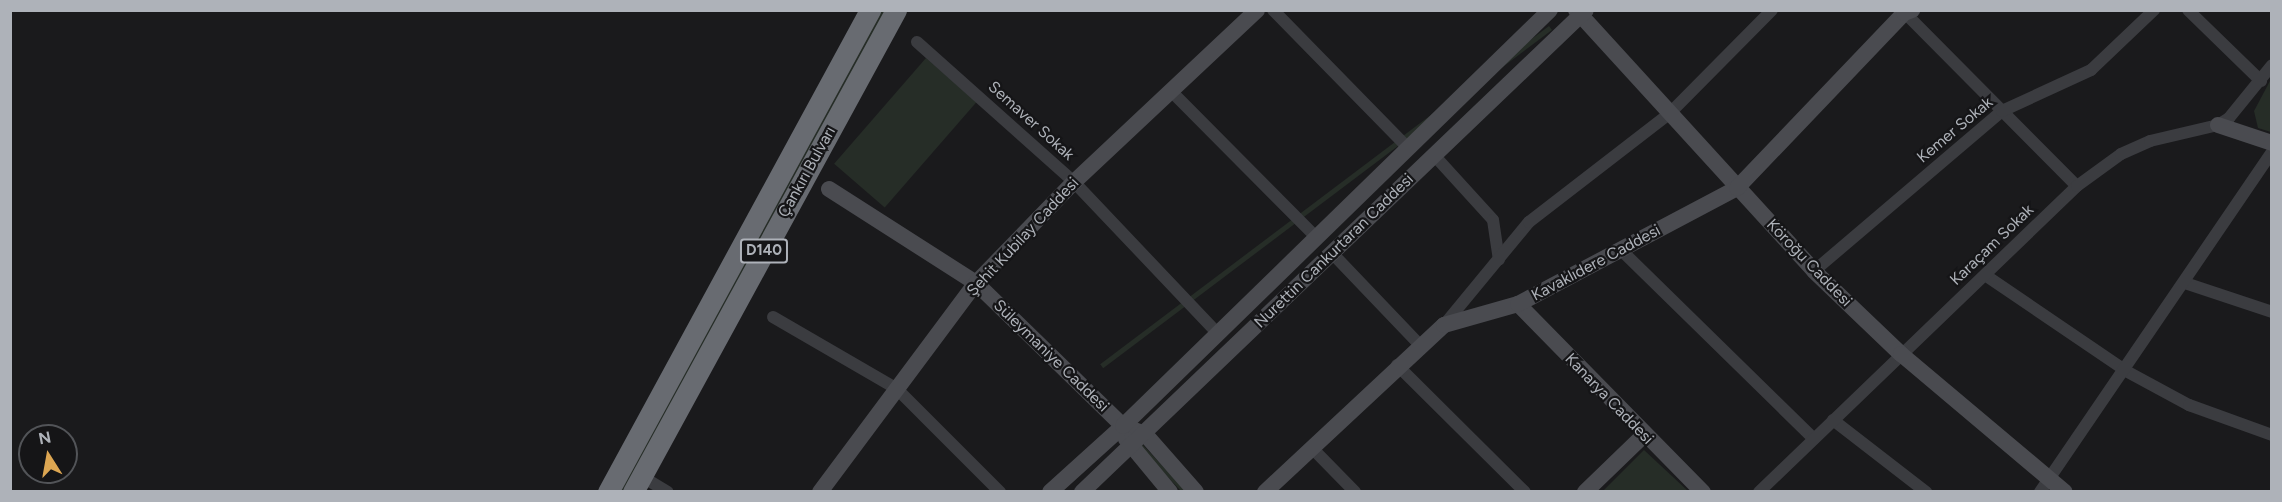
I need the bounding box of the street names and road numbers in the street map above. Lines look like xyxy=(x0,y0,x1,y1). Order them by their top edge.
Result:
street label: Semaver Sokak xyxy=(984,77,1078,165)
street label: Kemer Sokak xyxy=(1913,93,1997,167)
street label: Çankırı Bulvarı xyxy=(774,123,840,221)
street label: Nurettin Cankurtaran Caddesi xyxy=(1250,170,1418,332)
street label: Şehit Kubilay Caddesi xyxy=(963,174,1083,300)
street label: Karaçam Sokak xyxy=(1946,200,2038,290)
street label: Köroğu Caddesi xyxy=(1762,215,1856,311)
street label: Kavaklıdere Caddesi xyxy=(1528,221,1664,305)
road number: D140 xyxy=(738,239,789,263)
street label: Süleymaniye Caddesi xyxy=(989,296,1113,416)
street label: Kanarya Caddesi xyxy=(1561,350,1657,448)

